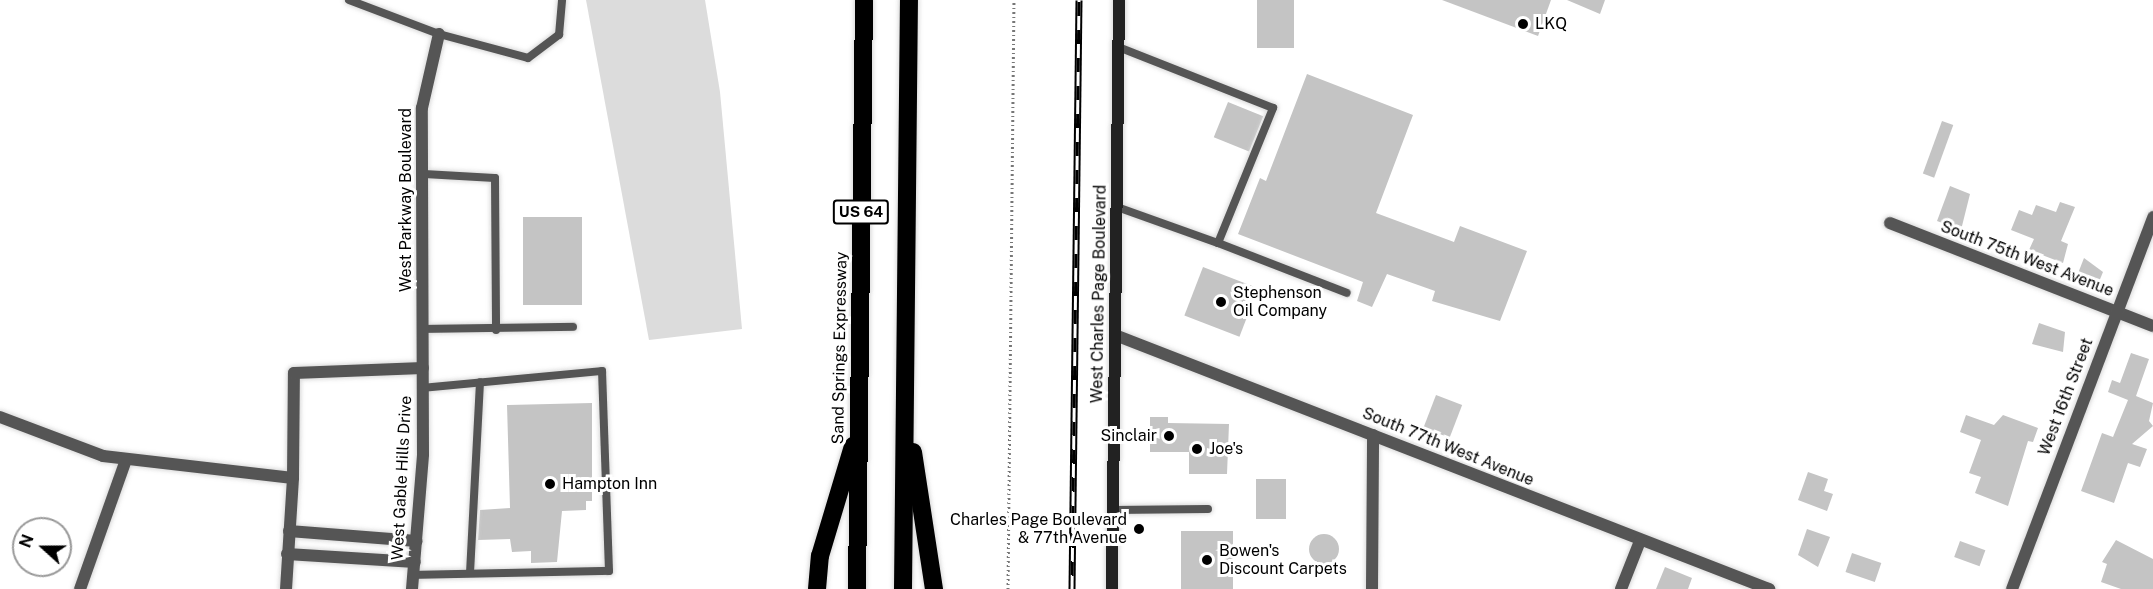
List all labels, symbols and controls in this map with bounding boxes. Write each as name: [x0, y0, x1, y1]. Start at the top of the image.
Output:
place label: LKQ: [1535, 14, 1567, 34]
marker: LKQ: [1516, 17, 1530, 31]
street label: West Parkway Boulevard: [396, 108, 416, 292]
street label: West Charles Page Boulevard: [1087, 184, 1111, 404]
road number: US 64: [832, 200, 890, 224]
street label: South 75th West Avenue: [1938, 217, 2116, 301]
street label: Sand Springs Expressway: [829, 252, 851, 444]
place label: Stephenson Oil Company: [1233, 283, 1327, 321]
marker: Stephenson Oil Company: [1214, 295, 1228, 309]
street label: West 16th Street: [2035, 336, 2097, 458]
street label: West Gable Hills Drive: [388, 395, 416, 561]
street label: South 77th West Avenue: [1359, 404, 1537, 490]
place label: Sinclair: [1100, 426, 1157, 446]
marker: Sinclair: [1162, 429, 1176, 443]
place label: Joe's: [1209, 439, 1243, 459]
marker: Joe's: [1190, 442, 1204, 456]
place label: Hampton Inn: [562, 474, 657, 494]
marker: Hampton Inn: [543, 477, 557, 491]
place label: Charles Page Boulevard & 77th Avenue: [950, 510, 1127, 548]
north arrow: [12, 517, 72, 577]
marker: Charles Page Boulevard & 77th Avenue: [1132, 522, 1146, 536]
text: N: [15, 532, 38, 550]
place label: Bowen's Discount Carpets: [1219, 541, 1347, 579]
marker: Bowen's Discount Carpets: [1200, 553, 1214, 567]

